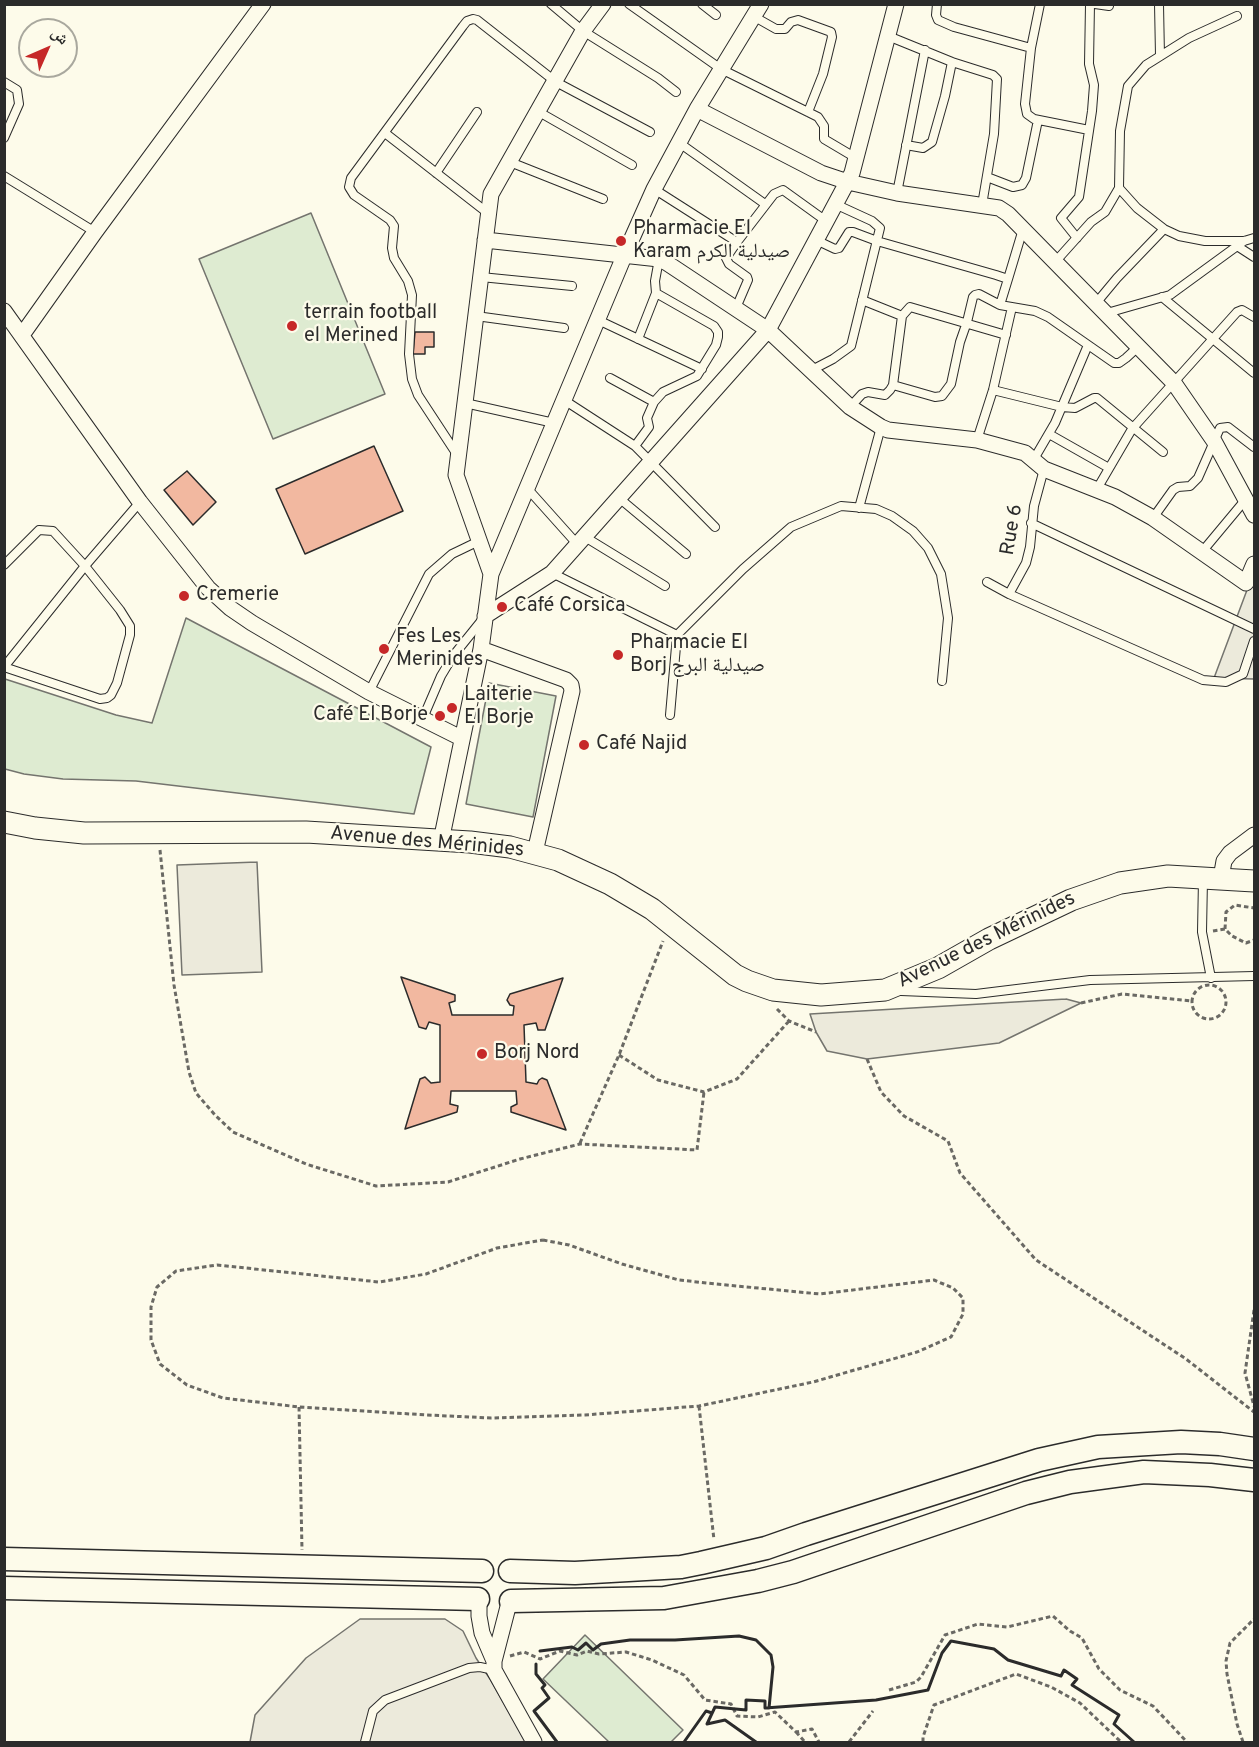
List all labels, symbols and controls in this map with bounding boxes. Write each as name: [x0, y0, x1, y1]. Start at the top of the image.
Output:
north arrow: [18, 18, 78, 78]
text: ش: [46, 24, 72, 50]
place label: Pharmacie El Karam صيدلية الكرم: [633, 218, 790, 265]
marker: Pharmacie El Karam صيدلية الكرم: [614, 234, 628, 248]
place label: terrain football el Merined: [304, 302, 437, 349]
marker: terrain football el Merined: [285, 319, 299, 333]
street label: Rue 6: [997, 503, 1029, 557]
place label: Cremerie: [196, 584, 279, 608]
marker: Cremerie: [177, 589, 191, 603]
place label: Café Corsica: [514, 595, 626, 619]
marker: Café Corsica: [495, 600, 509, 614]
place label: Fes Les Merinides: [396, 626, 483, 673]
place label: Pharmacie El Borj صيدلية البرج: [630, 632, 765, 679]
marker: Fes Les Merinides: [377, 642, 391, 656]
marker: Pharmacie El Borj صيدلية البرج: [611, 648, 625, 662]
place label: Laiterie El Borje: [464, 684, 534, 731]
marker: Laiterie El Borje: [445, 701, 459, 715]
place label: Café El Borje: [313, 704, 428, 728]
marker: Café El Borje: [433, 709, 447, 723]
place label: Café Najid: [596, 733, 687, 757]
marker: Café Najid: [577, 738, 591, 752]
street label: Avenue des Mérinides: [329, 823, 525, 863]
street label: Avenue des Mérinides: [894, 888, 1080, 994]
place label: Borj Nord: [494, 1042, 580, 1066]
marker: Borj Nord: [475, 1047, 489, 1061]

